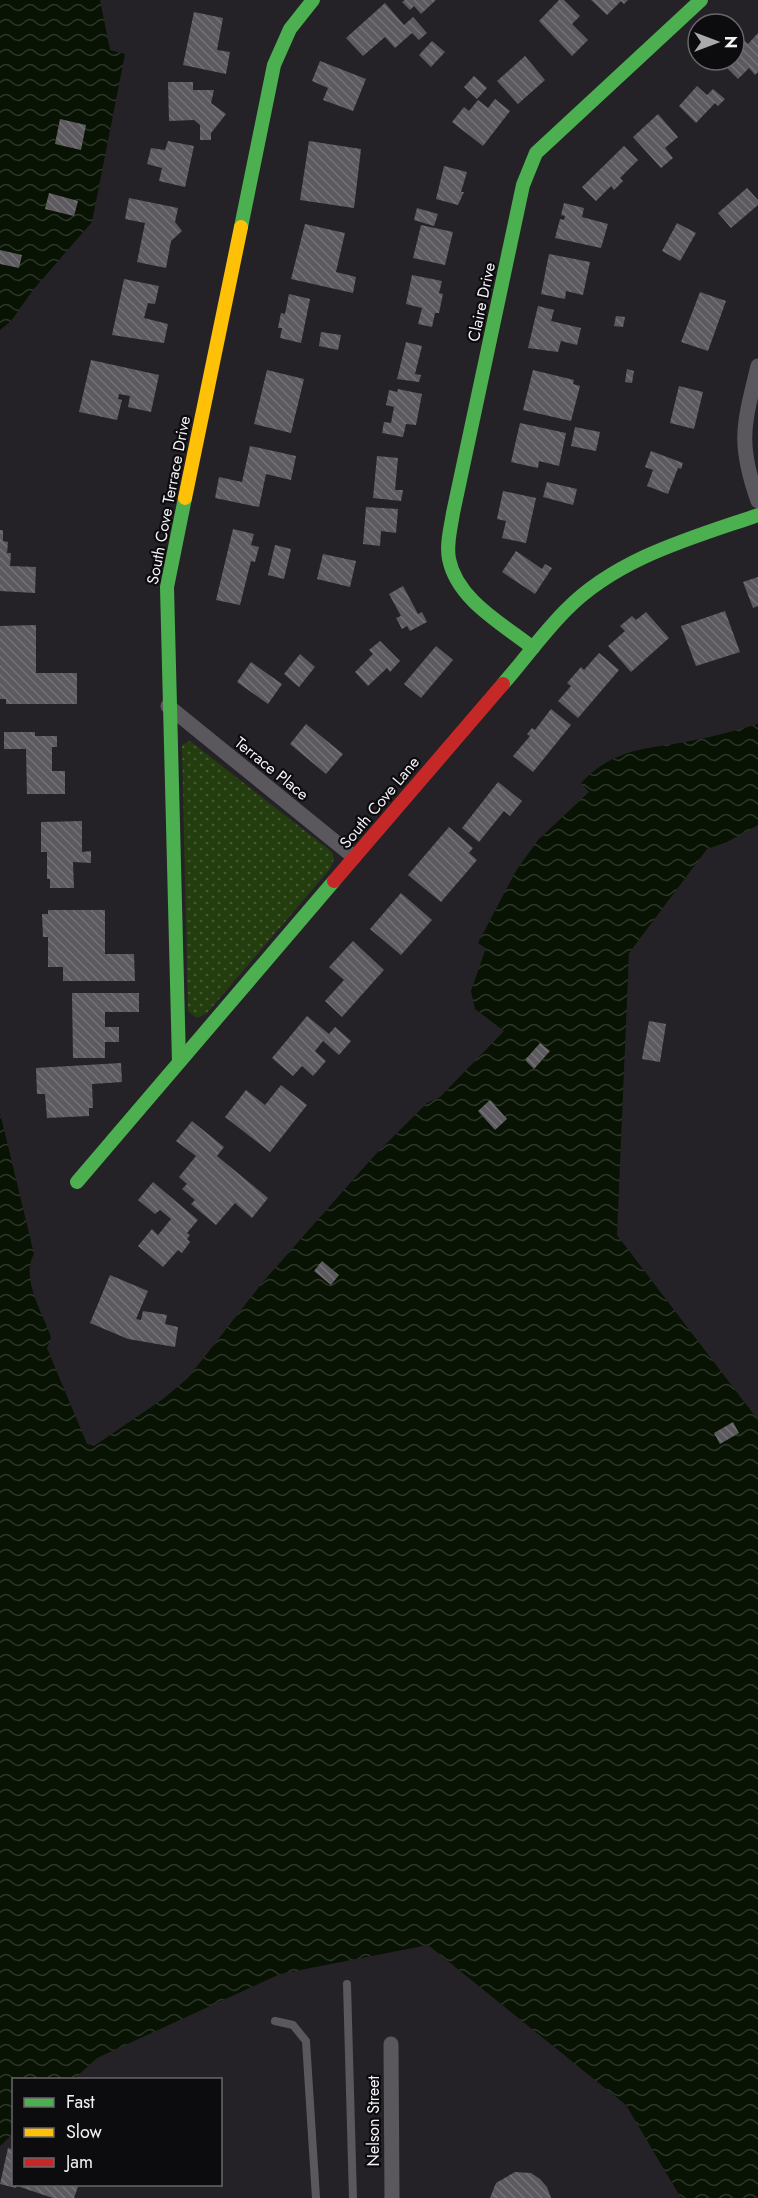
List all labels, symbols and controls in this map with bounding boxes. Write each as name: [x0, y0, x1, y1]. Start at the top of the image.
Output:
north arrow: [686, 12, 746, 72]
text: N: [719, 36, 742, 48]
street label: Claire Drive: [462, 260, 501, 344]
street label: South Cove Terrace Drive: [141, 414, 196, 586]
street label: Terrace Place: [230, 731, 314, 805]
street label: South Cove Lane: [334, 751, 425, 853]
street label: Nelson Street: [362, 2075, 385, 2166]
legend: [12, 2078, 222, 2186]
text: Fast: [66, 2089, 95, 2115]
text: Slow: [66, 2119, 103, 2145]
text: Jam: [64, 2149, 93, 2175]

